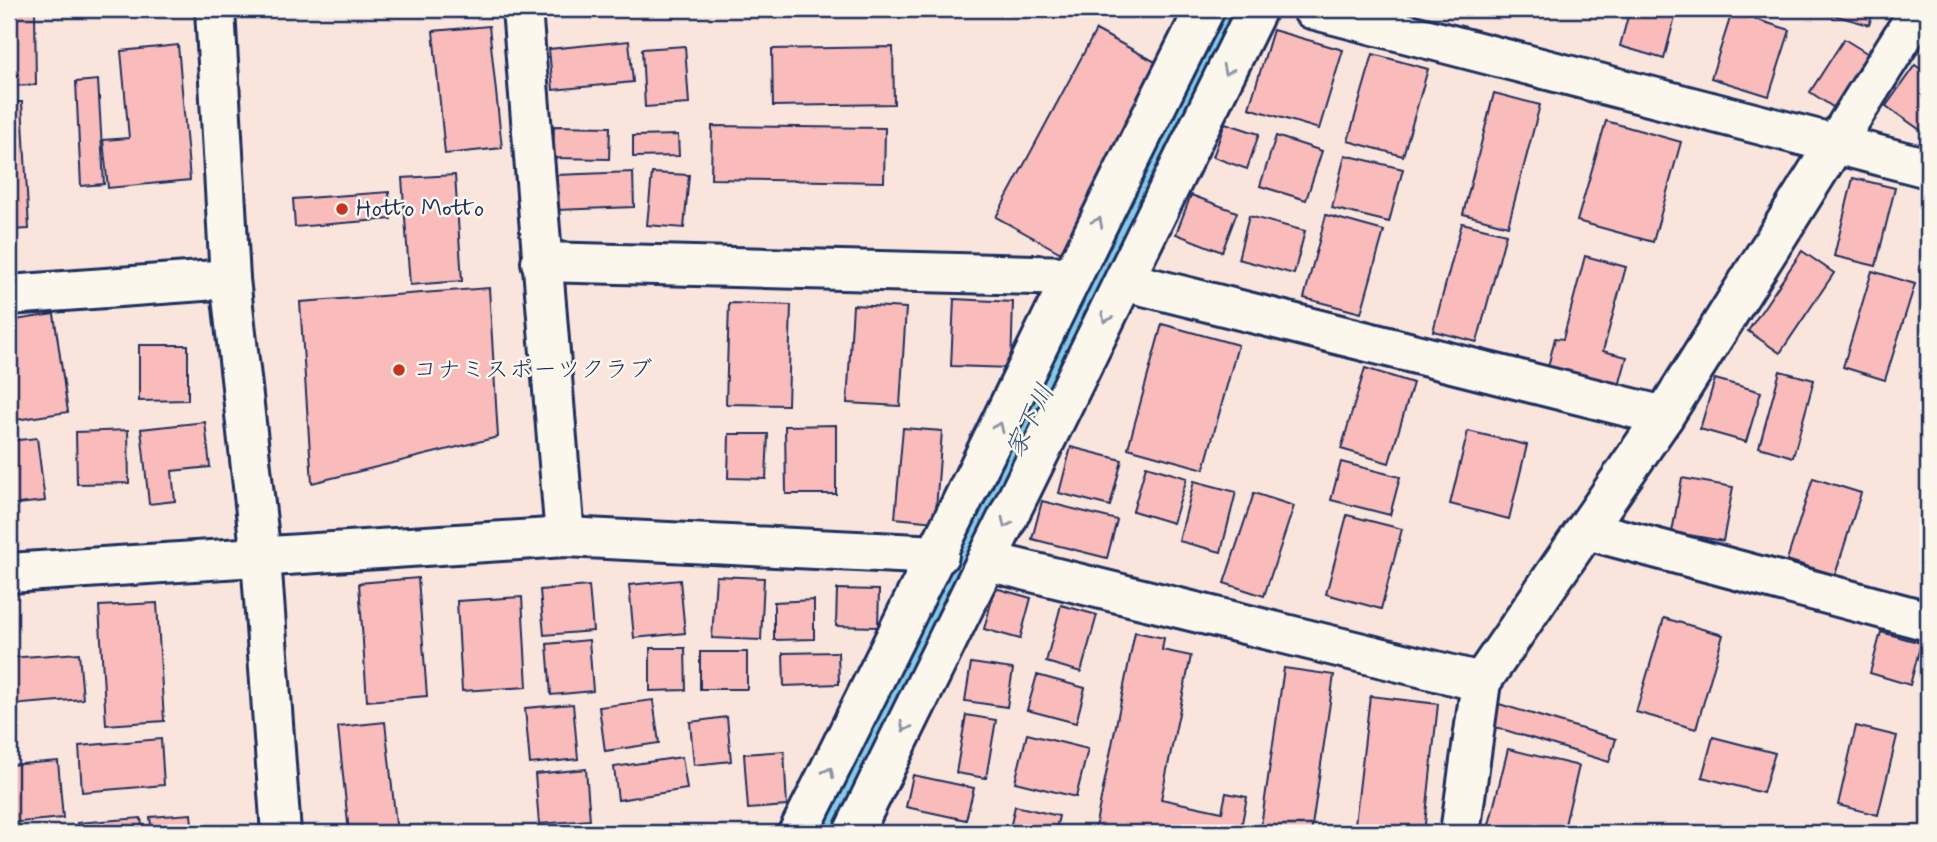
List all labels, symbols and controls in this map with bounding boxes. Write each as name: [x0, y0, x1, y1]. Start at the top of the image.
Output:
one-way arrow: [1221, 63, 1235, 75]
place label: Hotto Motto: [356, 194, 484, 225]
marker: Hotto Motto: [334, 201, 350, 217]
one-way arrow: [1089, 217, 1103, 229]
one-way arrow: [1100, 311, 1114, 323]
place label: コナミスポーツクラブ: [413, 355, 653, 386]
marker: コナミスポーツクラブ: [391, 362, 407, 378]
water label: 家下川: [999, 378, 1063, 464]
one-way arrow: [991, 422, 1005, 434]
one-way arrow: [1000, 516, 1014, 528]
one-way arrow: [900, 720, 914, 732]
one-way arrow: [820, 767, 834, 779]

